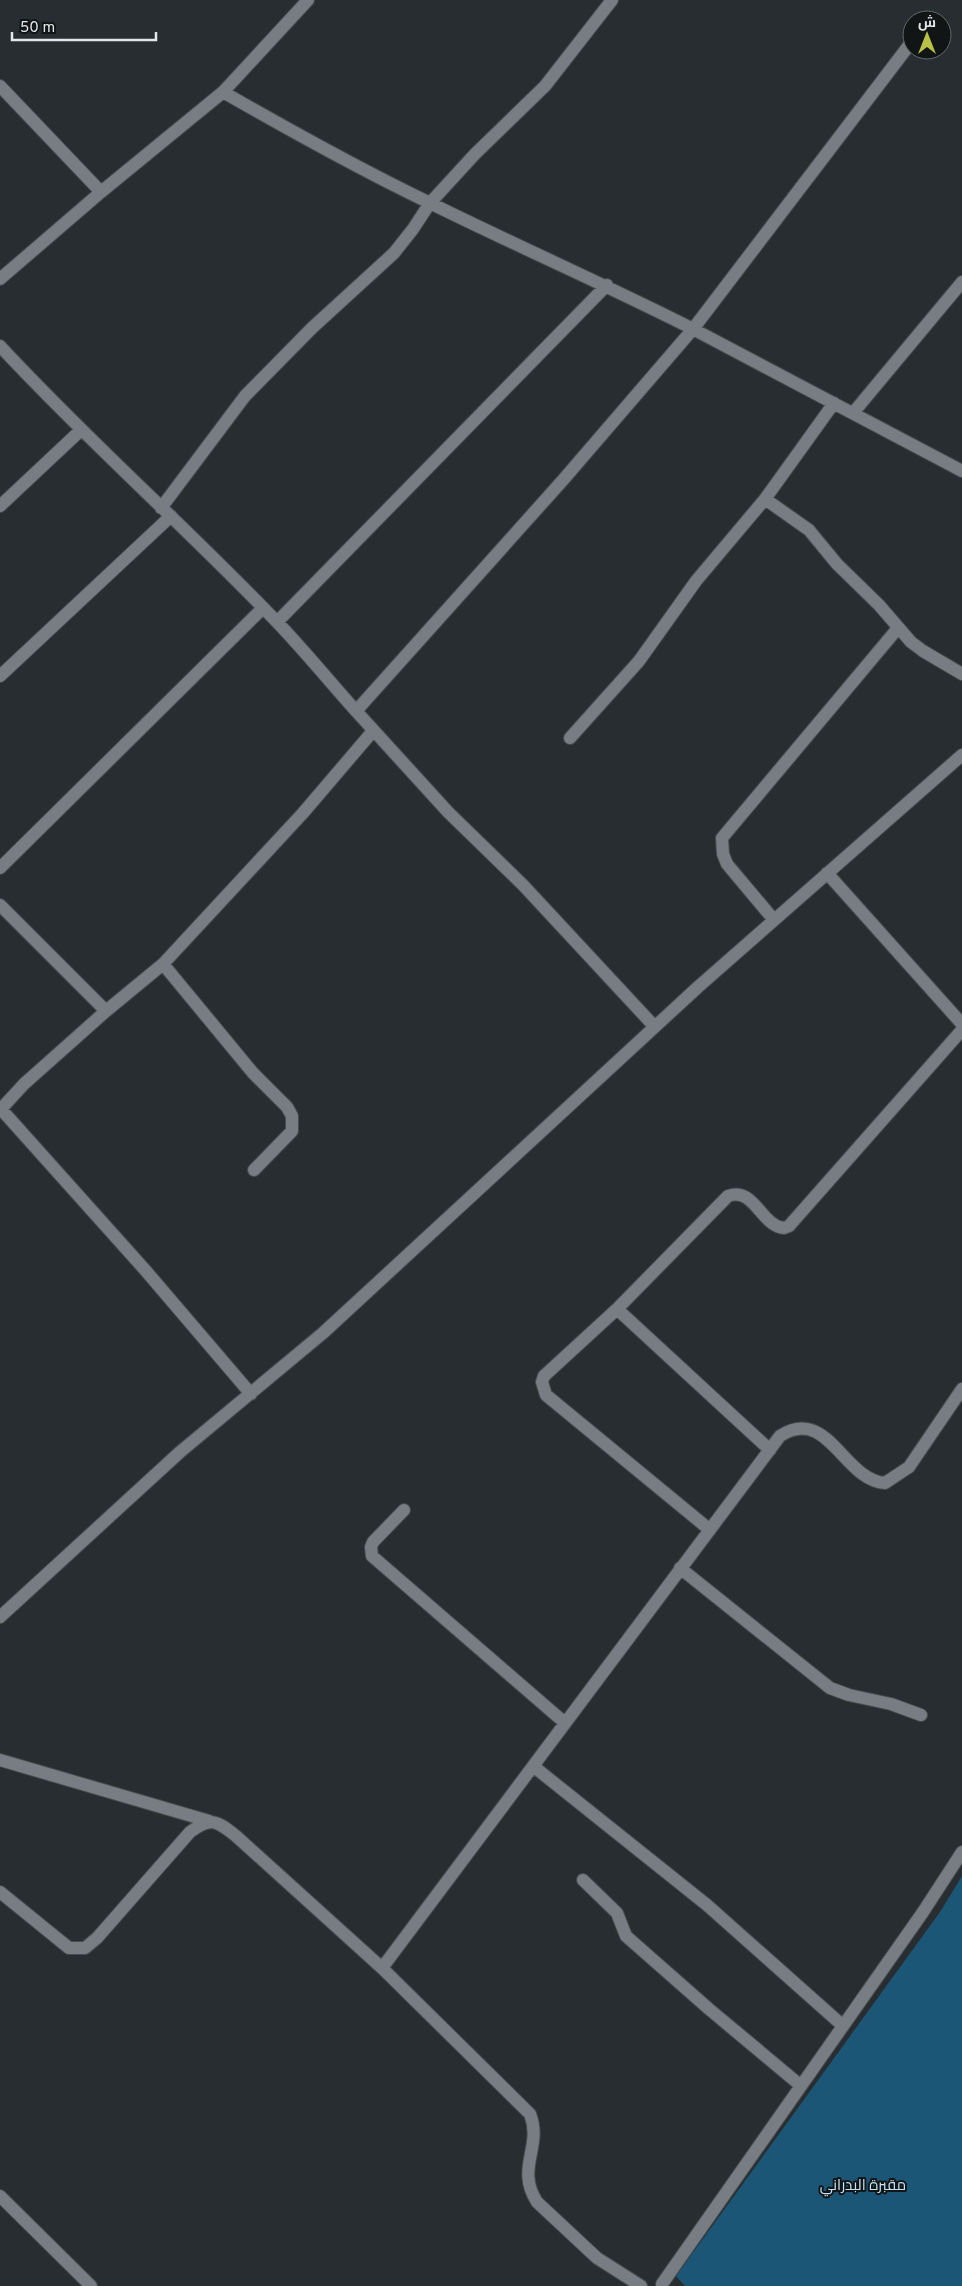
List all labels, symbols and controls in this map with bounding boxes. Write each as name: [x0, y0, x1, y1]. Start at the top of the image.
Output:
scale bar: [12, 10, 156, 42]
north arrow: [902, 10, 952, 60]
text: ش: [918, 14, 936, 32]
text: 50 m: [20, 19, 55, 38]
park label: مقبرة البدراني: [820, 2177, 906, 2197]

